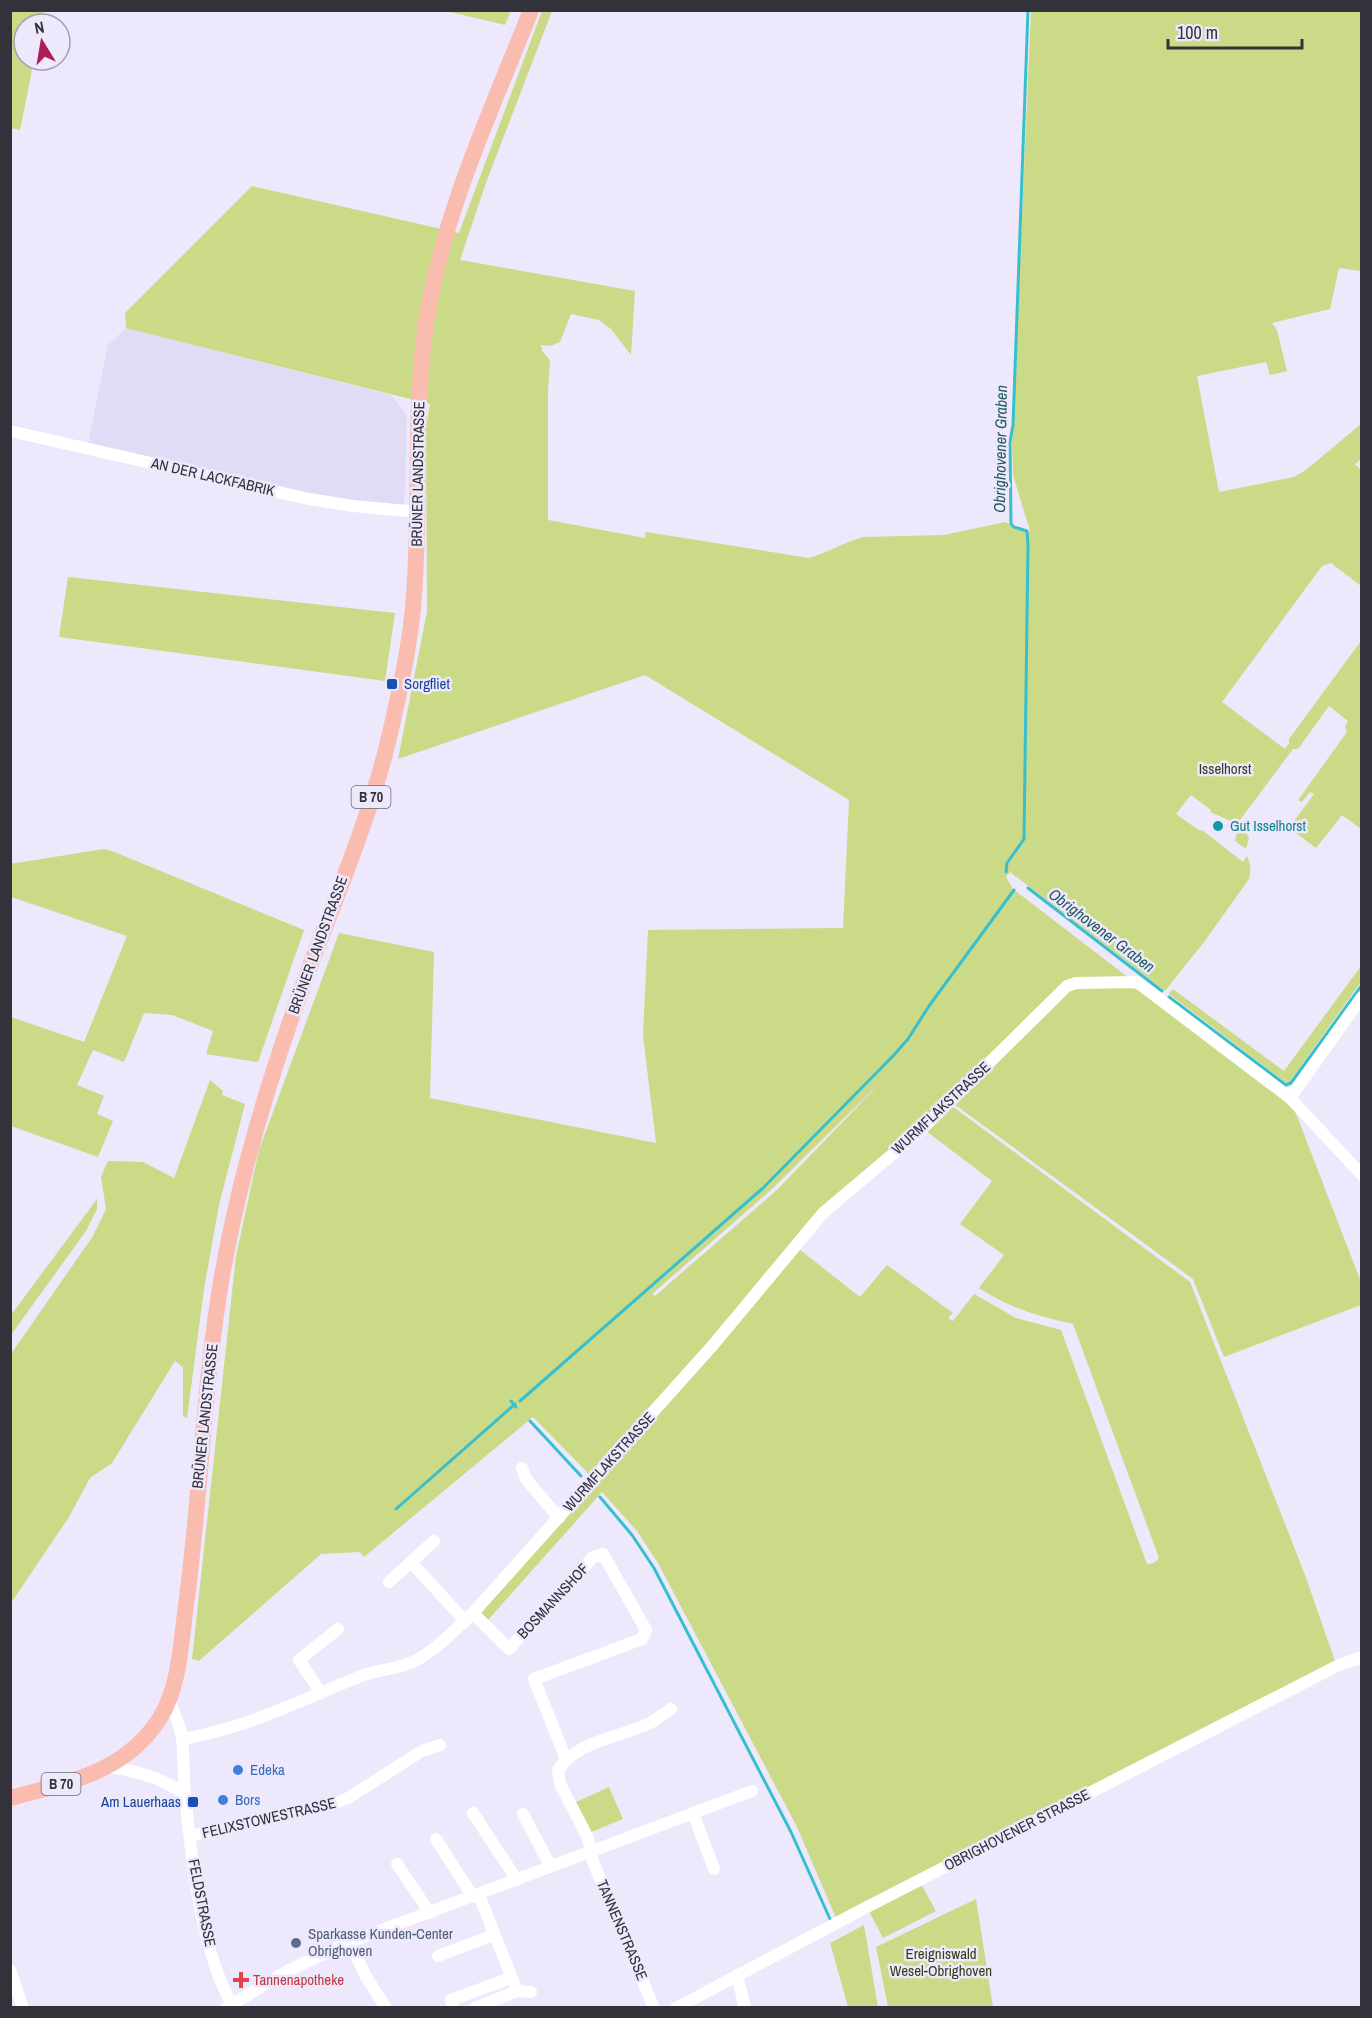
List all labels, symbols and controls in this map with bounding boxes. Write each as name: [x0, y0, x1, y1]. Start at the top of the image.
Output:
north arrow: [12, 12, 72, 72]
scale bar: [1168, 12, 1302, 50]
text: N: [32, 16, 46, 39]
text: 100 m: [1177, 20, 1218, 45]
water label: Obrighovener Graben: [988, 385, 1012, 513]
street label: BRÜNER LANDSTRASSE: [406, 401, 429, 547]
street label: AN DER LACKFABRIK: [148, 452, 278, 501]
place label: Sorgfliet: [404, 673, 450, 694]
marker: Sorgfliet: [385, 677, 399, 691]
park label: Isselhorst: [1199, 758, 1252, 779]
road number: B 70: [352, 786, 391, 808]
place label: Gut Isselhorst: [1230, 815, 1306, 836]
marker: Gut Isselhorst: [1211, 819, 1225, 833]
street label: BRÜNER LANDSTRASSE: [283, 873, 352, 1017]
water label: Obrighovener Graben: [1044, 883, 1160, 977]
street label: WURMFLAKSTRASSE: [887, 1056, 995, 1159]
street label: BRÜNER LANDSTRASSE: [186, 1342, 223, 1489]
street label: WURMFLAKSTRASSE: [558, 1407, 659, 1516]
street label: BOSMANNSHOF: [512, 1558, 593, 1643]
place label: Edeka: [250, 1759, 285, 1780]
marker: Edeka: [231, 1763, 245, 1777]
road number: B 70: [42, 1773, 80, 1795]
street label: OBRIGHOVENER STRASSE: [940, 1784, 1093, 1876]
place label: Bors: [235, 1789, 260, 1810]
place label: Am Lauerhaas: [100, 1791, 181, 1812]
street label: FELIXSTOWESTRASSE: [200, 1792, 338, 1843]
marker: Bors: [216, 1793, 230, 1807]
marker: Am Lauerhaas: [186, 1795, 200, 1809]
street label: FELDSTRASSE: [184, 1857, 221, 1949]
street label: TANNENSTRASSE: [592, 1876, 653, 1983]
place label: Sparkasse Kunden-Center Obrighoven: [308, 1923, 453, 1961]
marker: Sparkasse Kunden-Center Obrighoven: [289, 1936, 303, 1950]
park label: Ereigniswald Wesel-Obrighoven: [890, 1943, 992, 1981]
place label: Tannenapotheke: [253, 1969, 344, 1990]
marker: Tannenapotheke: [234, 1973, 248, 1987]

